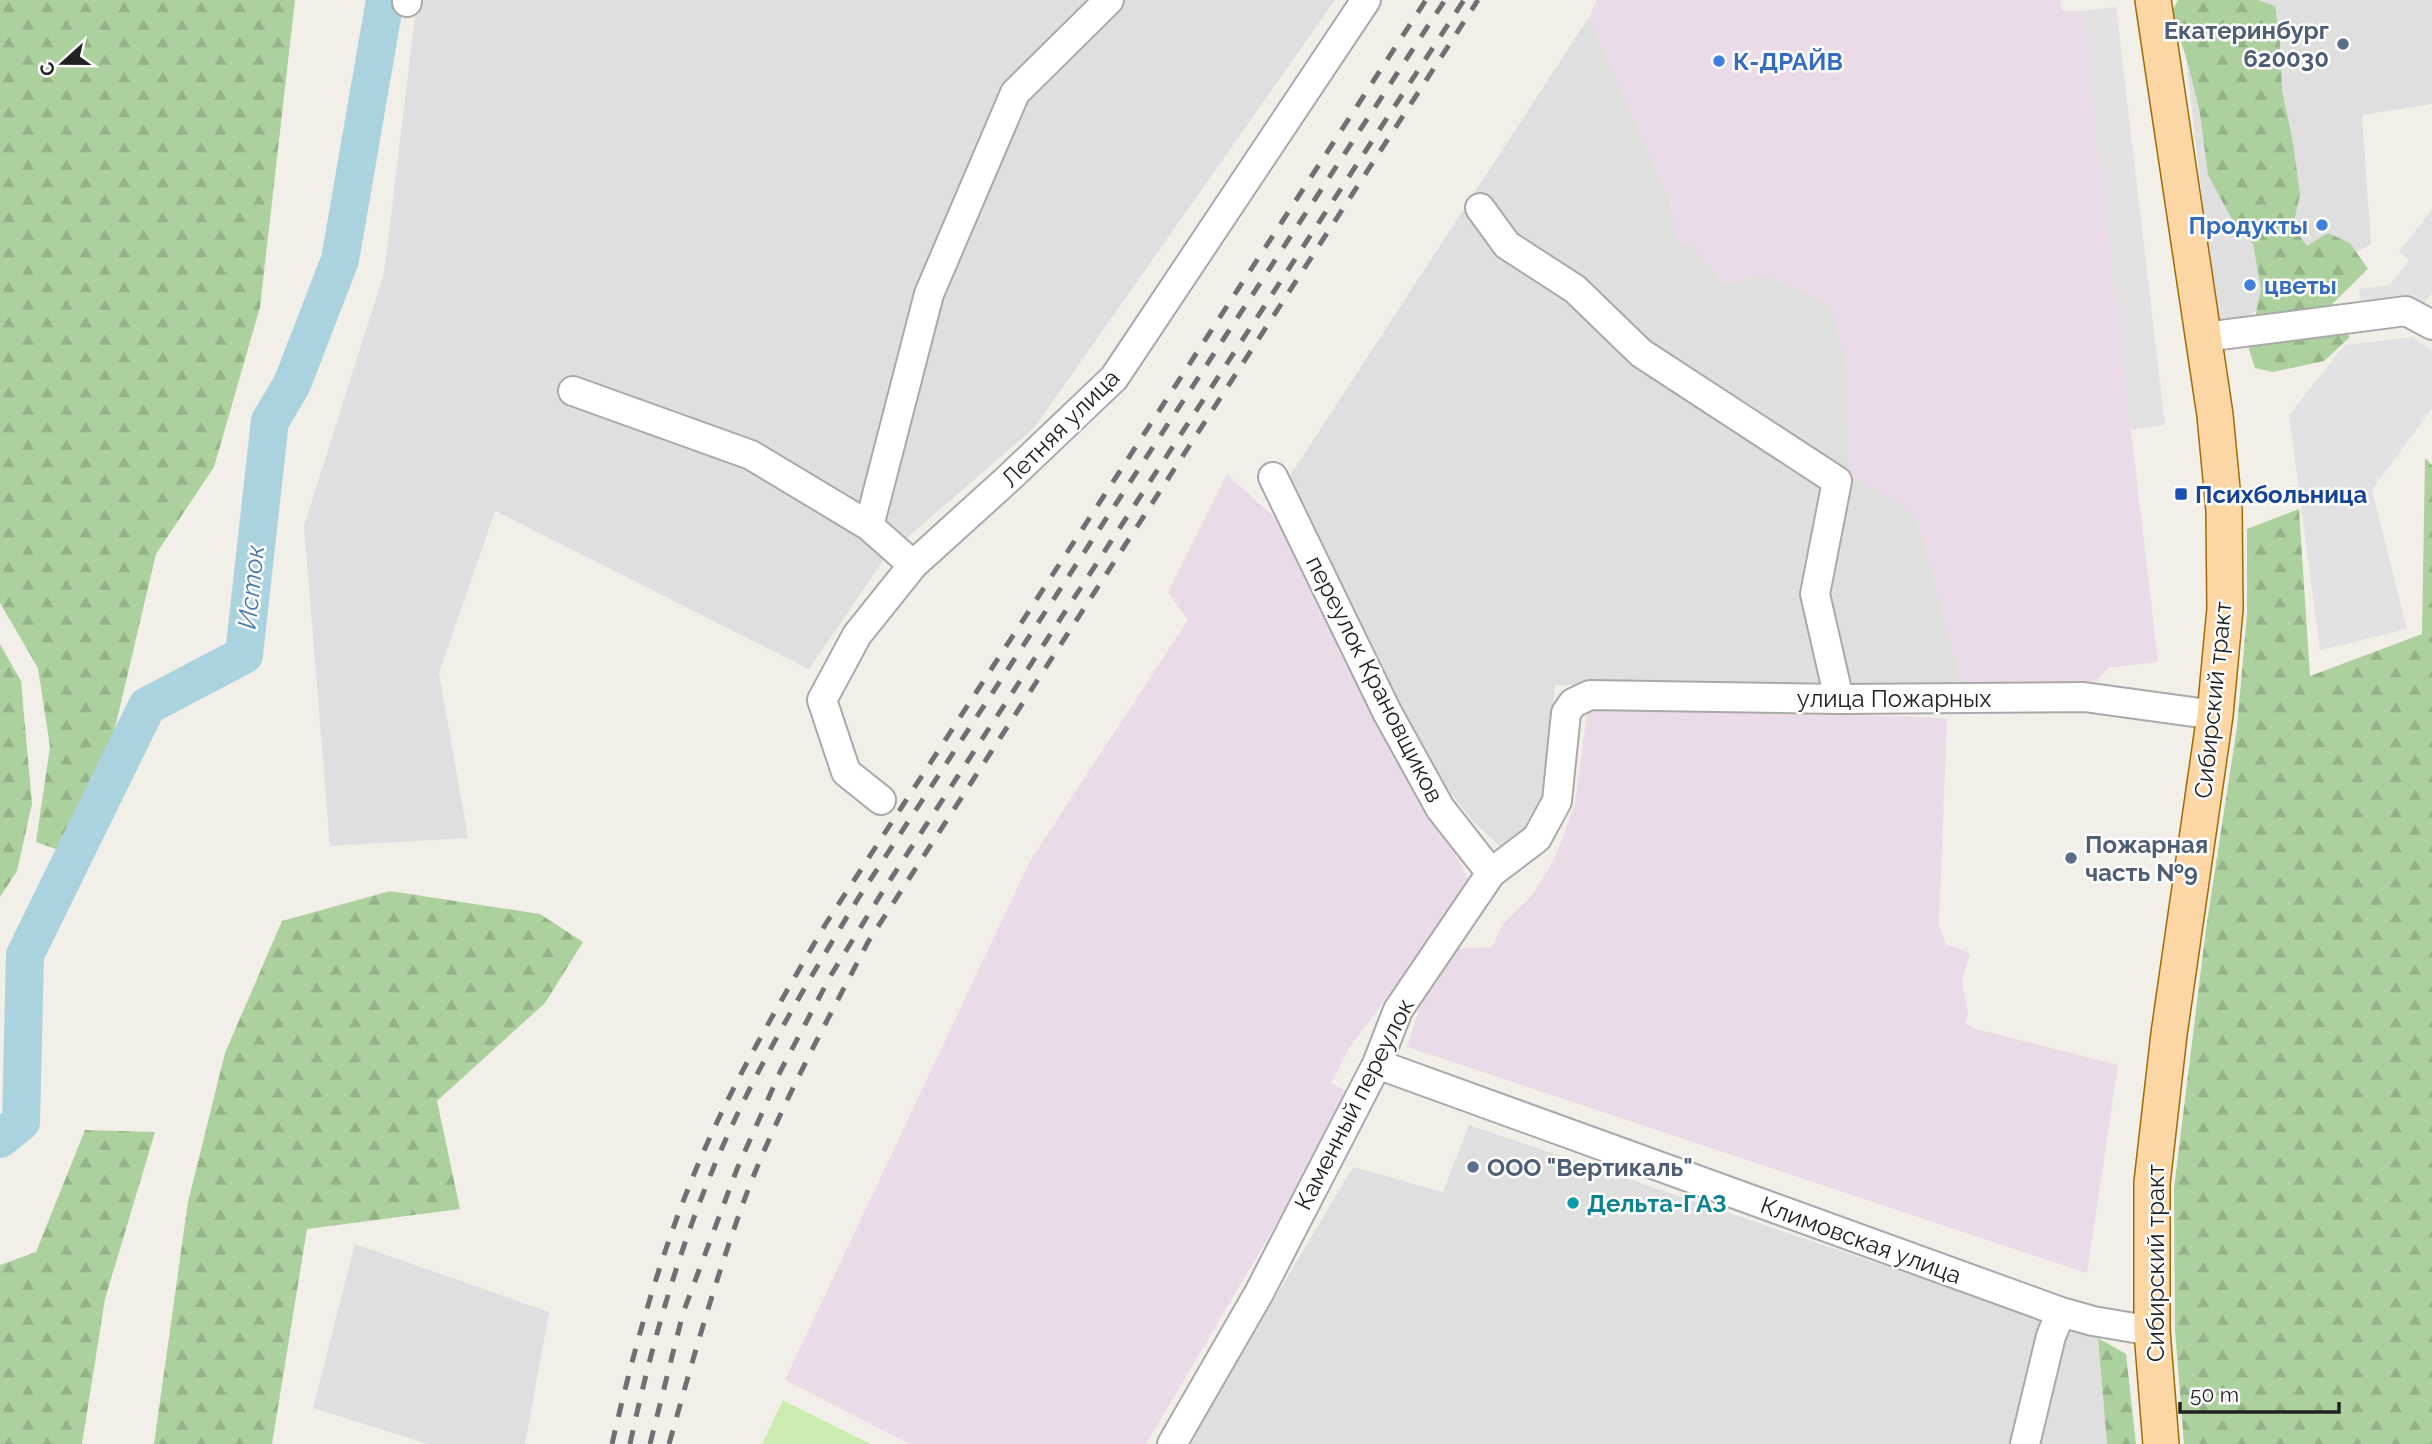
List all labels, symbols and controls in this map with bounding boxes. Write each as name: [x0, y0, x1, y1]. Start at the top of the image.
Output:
place label: Екатеринбург 620030: [2164, 16, 2329, 73]
north arrow: [28, 28, 98, 98]
marker: Екатеринбург 620030: [2335, 36, 2351, 52]
place label: К-ДРАЙВ: [1733, 47, 1843, 76]
marker: К-ДРАЙВ: [1711, 53, 1727, 69]
text: С: [35, 59, 60, 79]
place label: Продукты: [2189, 211, 2308, 240]
marker: Продукты: [2314, 217, 2330, 233]
place label: цветы: [2264, 271, 2337, 300]
marker: цветы: [2242, 277, 2258, 293]
street label: Летняя улица: [995, 363, 1125, 493]
place label: Психбольница: [2195, 480, 2368, 509]
marker: Психбольница: [2173, 486, 2189, 502]
water label: Исток: [232, 544, 270, 630]
street label: переулок Крановщиков: [1300, 551, 1450, 807]
street label: Сибирский тракт: [2188, 600, 2238, 800]
street label: улица Пожарных: [1797, 684, 1991, 713]
place label: Пожарная часть №9: [2085, 830, 2208, 887]
marker: Пожарная часть №9: [2063, 850, 2079, 866]
street label: Каменный переулок: [1288, 993, 1420, 1215]
place label: ООО "Вертикаль": [1487, 1153, 1693, 1182]
marker: ООО "Вертикаль": [1465, 1159, 1481, 1175]
street label: Сибирский тракт: [2141, 1163, 2170, 1362]
place label: Дельта-ГАЗ: [1587, 1189, 1727, 1218]
street label: Климовская улица: [1757, 1190, 1965, 1290]
marker: Дельта-ГАЗ: [1565, 1195, 1581, 1211]
scale bar: [2180, 1370, 2339, 1414]
text: 50 m: [2190, 1382, 2239, 1407]

